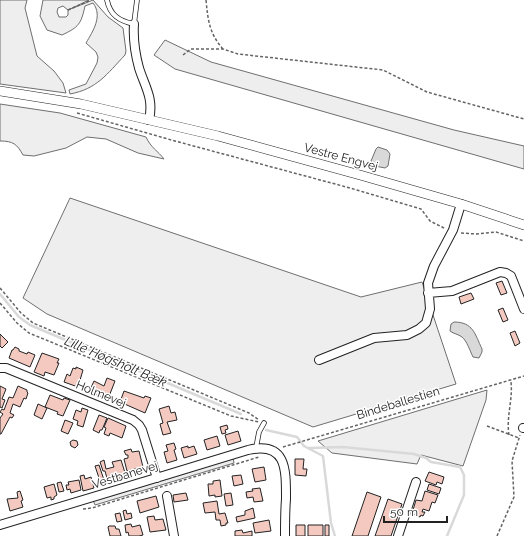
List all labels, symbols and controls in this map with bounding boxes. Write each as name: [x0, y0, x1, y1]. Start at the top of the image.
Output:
street label: Vestre Engvej: [303, 140, 379, 174]
water label: Lille Høgsholt Bæk: [62, 333, 169, 390]
street label: Holmevej: [74, 378, 128, 410]
street label: Bindeballestien: [355, 384, 441, 422]
street label: Vestbanevej: [90, 458, 160, 492]
scale bar: [384, 498, 447, 524]
text: 50 m: [390, 505, 418, 519]

